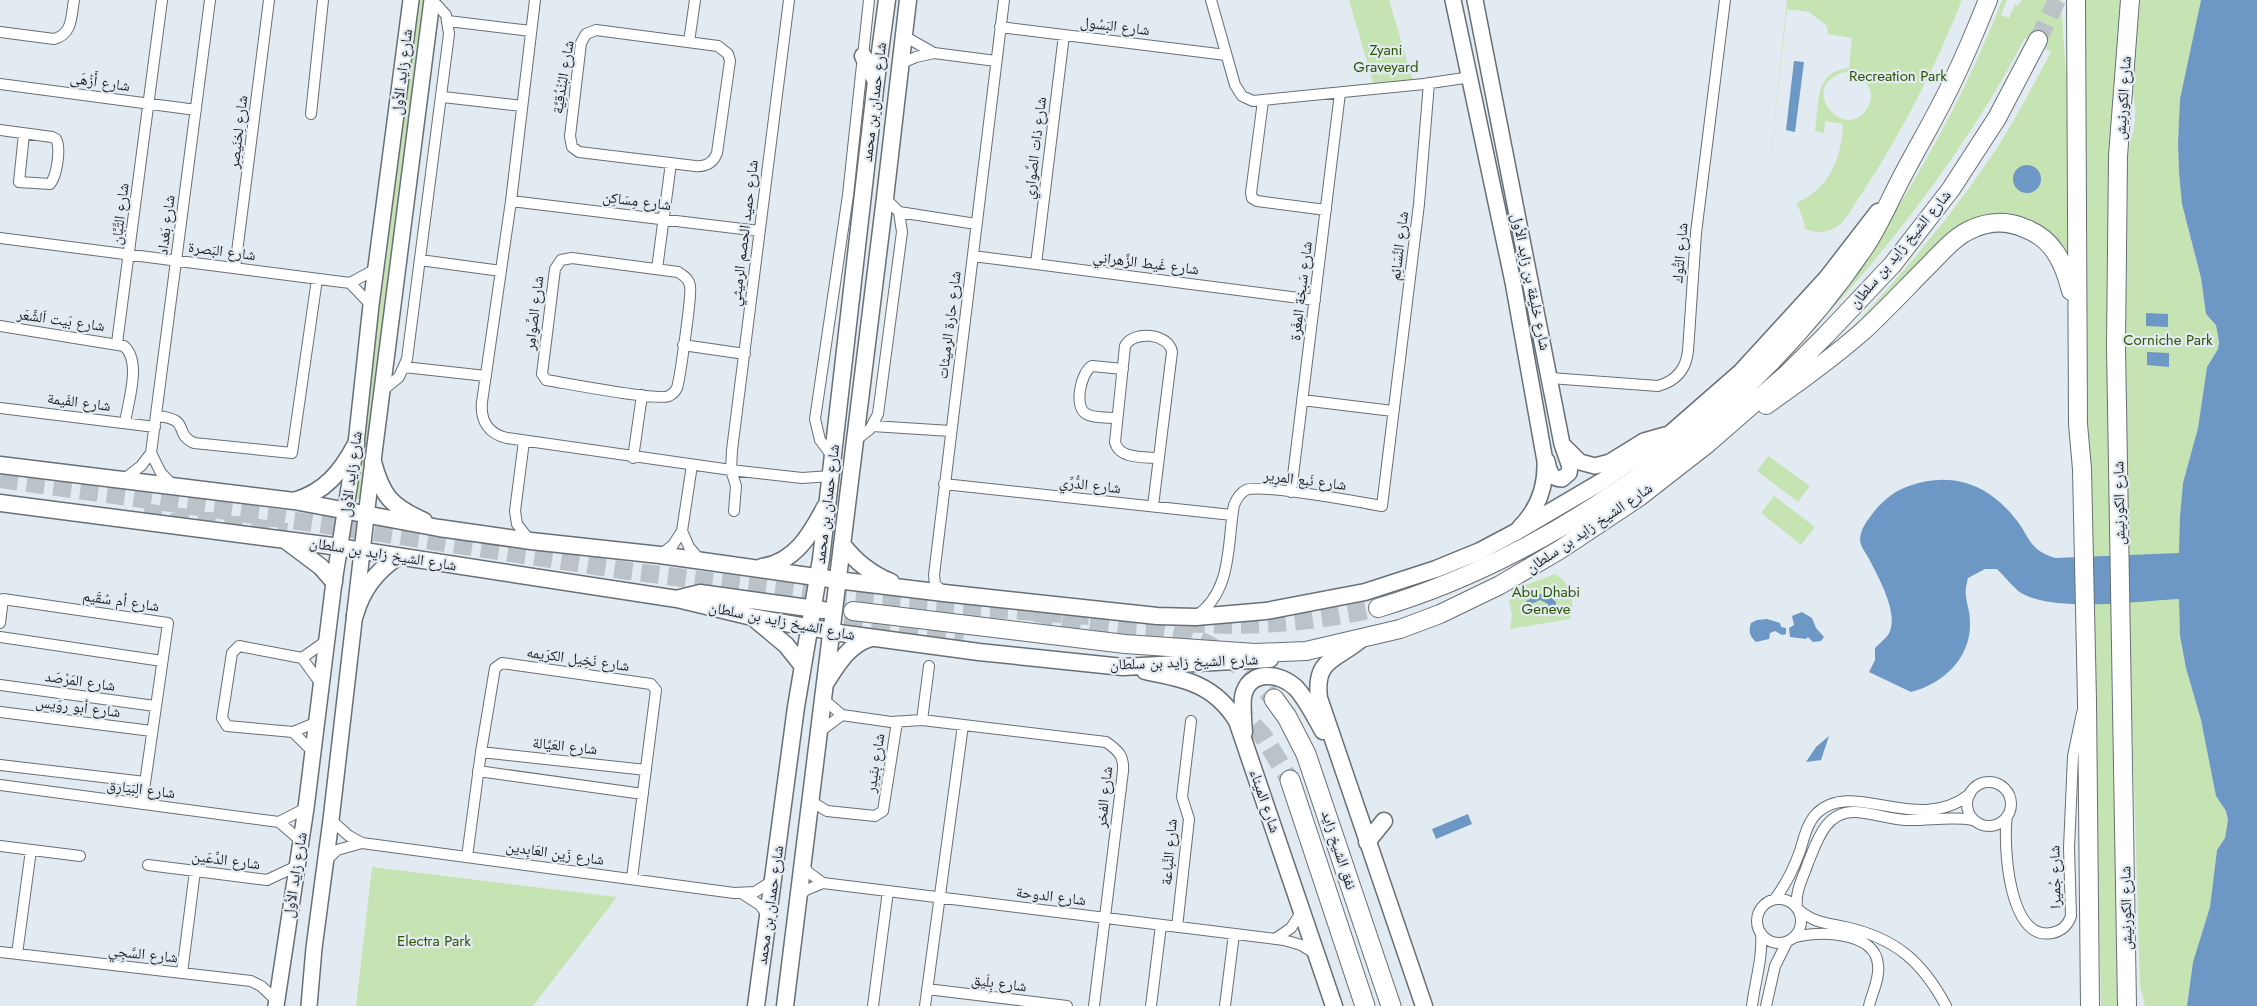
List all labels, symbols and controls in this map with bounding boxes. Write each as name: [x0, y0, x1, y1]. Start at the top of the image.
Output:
street label: شارع البَسُول: [1079, 11, 1151, 41]
street label: شارع زايد الأول: [386, 28, 418, 116]
street label: شارع البُنْدُقِيَّة: [546, 39, 580, 115]
park label: Zyani Graveyard: [1353, 39, 1419, 78]
street label: شارع حمدان بن محمد: [856, 41, 892, 163]
street label: شارع الكورنيش: [2109, 55, 2137, 141]
park label: Recreation Park: [1849, 65, 1947, 87]
street label: شارع أَزْهَى: [69, 66, 132, 97]
street label: شارع لِخنَيصِر: [222, 94, 253, 171]
street label: شارع ذات الصَّواري: [1018, 95, 1053, 201]
street label: شارع حميد الحصم الرميثي: [724, 158, 765, 308]
street label: شارع التَّبَّان: [105, 182, 135, 246]
street label: شارع الشيخ زايد بن سلطان: [1844, 185, 1956, 313]
street label: شارع مِسَاكِن: [602, 186, 673, 216]
street label: شارع بَغداد: [151, 194, 181, 256]
street label: شارع النَّسَائِم: [1384, 210, 1414, 282]
street label: شارع خليفة بن زايد الأول: [1506, 211, 1556, 353]
street label: شارع التُّوك: [1666, 222, 1694, 284]
street label: شارع البَصرة: [187, 236, 257, 266]
street label: شارع سَبخة المِغَرة: [1284, 240, 1318, 342]
street label: شارع غَيط الزَّهرانِي: [1092, 246, 1200, 281]
street label: شارع حارة الرميثات: [931, 270, 967, 380]
street label: شارع الصَّوامِر: [518, 274, 549, 353]
street label: شارع بَيت اَلشَّعَر: [15, 303, 106, 337]
park label: Corniche Park: [2123, 329, 2213, 351]
street label: شارع الفَيمة: [46, 387, 112, 417]
street label: شارع زايد الأول: [334, 430, 368, 518]
street label: شارع حمدان بن محمد: [809, 443, 845, 565]
street label: شارع الكورنيش: [2107, 461, 2131, 545]
street label: شارع نَبع المرِير: [1261, 464, 1348, 496]
street label: شارع الدُّرِّي: [1058, 471, 1122, 500]
street label: شارع الشيخ زايد بن سلطان: [1521, 477, 1657, 579]
street label: شارع الشيخ زايد بن سلطان: [308, 532, 458, 577]
park label: Abu Dhabi Geneve: [1512, 581, 1580, 620]
street label: شارع أم سُقَيم: [81, 585, 161, 617]
street label: شارع الشيخ زايد بن سلطان: [707, 596, 857, 646]
street label: شارع نَخِيل الكرَيمه: [525, 641, 631, 677]
street label: شارع الشيخ زايد بن سلطان: [1109, 648, 1259, 676]
street label: شارع المَرْصَد: [43, 665, 117, 697]
street label: شارع أبو روَيس: [34, 691, 122, 723]
street label: شارع العَيَّالة: [531, 732, 599, 760]
street label: شارع بِنَيدِر: [859, 732, 891, 795]
street label: شارع الفخر: [1090, 765, 1118, 830]
street label: شارع الميناء: [1244, 766, 1286, 836]
street label: شارع البَيارِق: [105, 774, 177, 804]
street label: نفق الشيخ زايد: [1316, 807, 1362, 893]
street label: شارع النَّباعة: [1155, 818, 1183, 886]
street label: شارع زايد الأول: [277, 830, 313, 919]
street label: شارع زَين العَابِدين: [504, 835, 606, 871]
street label: شارع حمدان بن محمد: [751, 844, 789, 966]
street label: شارع الدِّعَين: [191, 845, 262, 875]
street label: شارع جُميرا: [2043, 845, 2067, 909]
street label: شارع الكورنيش: [2114, 866, 2138, 950]
street label: شارع الدوحة: [1015, 881, 1087, 911]
park label: Electra Park: [397, 930, 471, 952]
street label: شارع السَّجِي: [107, 939, 179, 969]
street label: شارع بِلَيق: [970, 969, 1028, 997]

